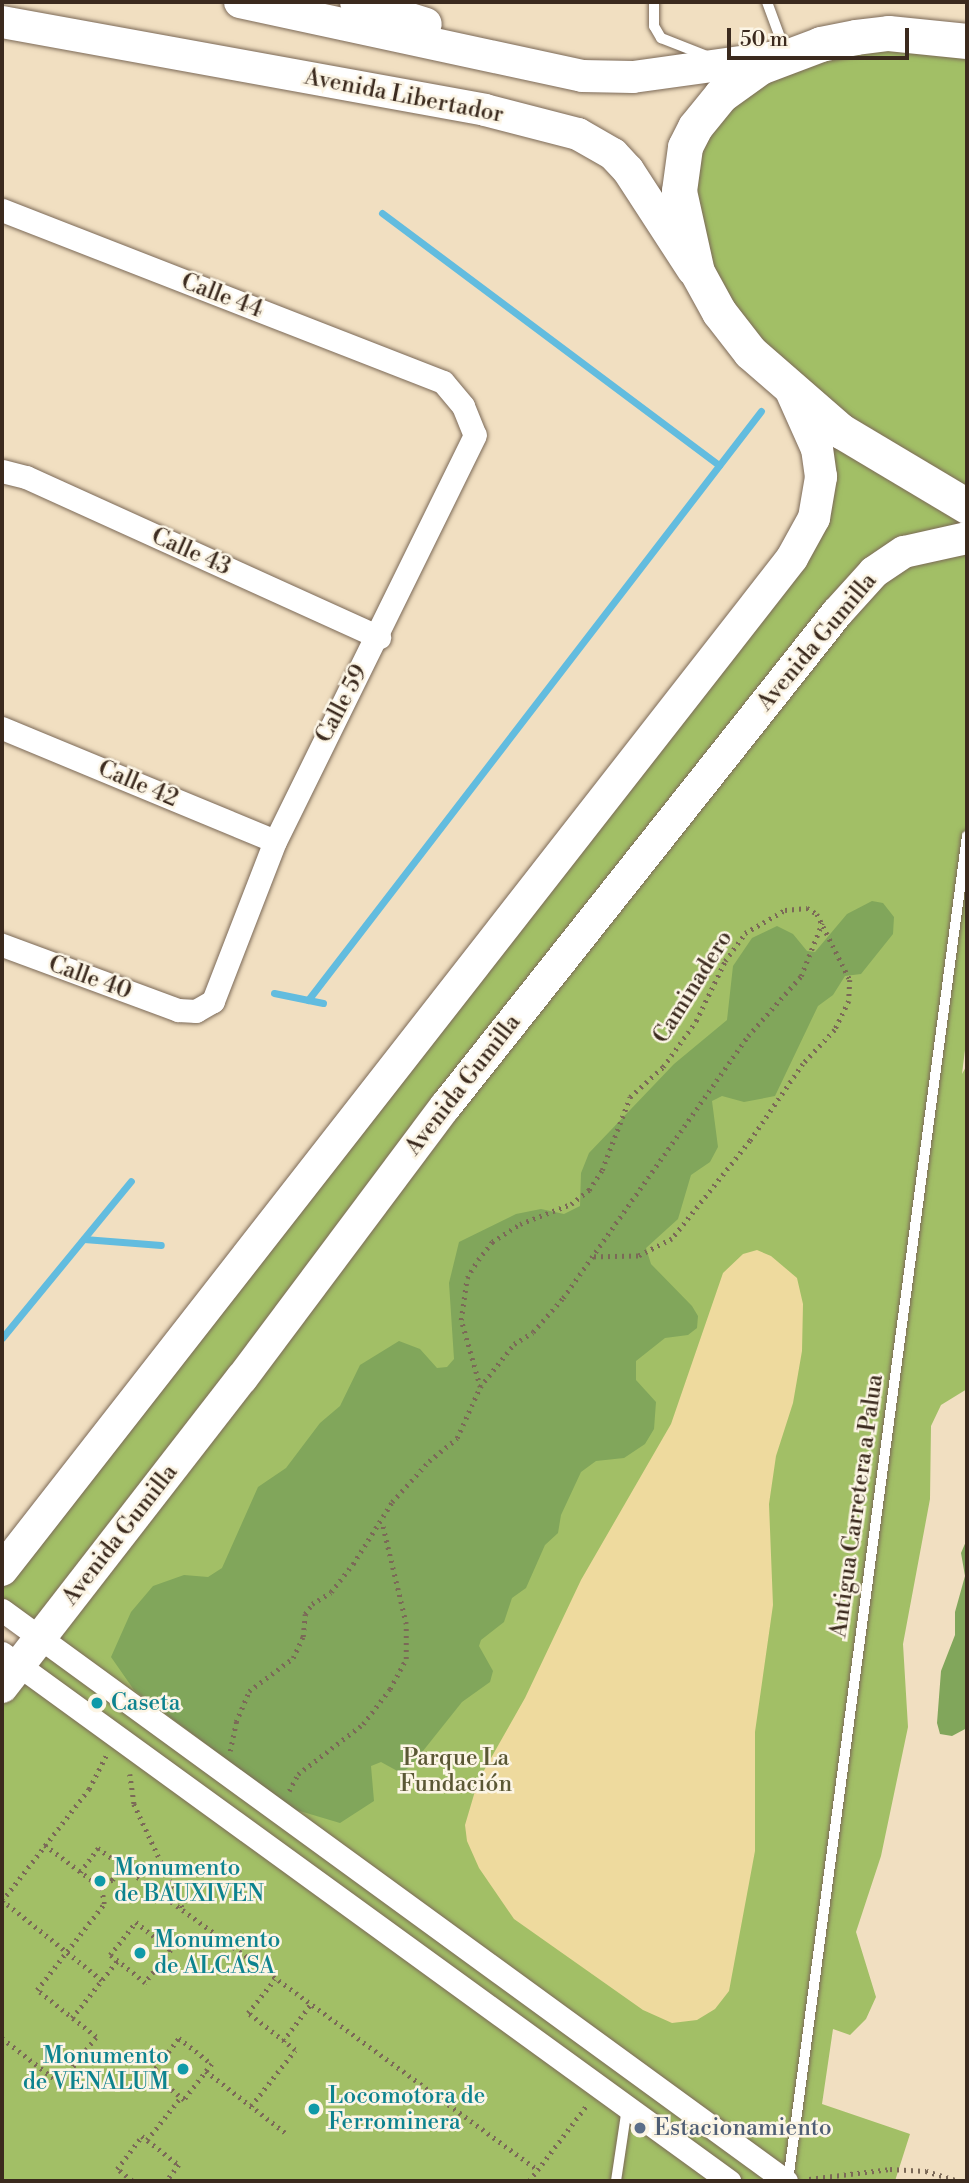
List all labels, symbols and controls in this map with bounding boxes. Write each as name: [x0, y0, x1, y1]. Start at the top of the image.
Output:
scale bar: [731, 14, 913, 58]
text: 50 m: [740, 27, 788, 53]
street label: Avenida Libertador: [302, 63, 506, 129]
street label: Calle 44: [177, 268, 267, 324]
street label: Calle 43: [147, 522, 235, 582]
street label: Avenida Gumilla: [751, 568, 883, 716]
street label: Calle 59: [310, 660, 374, 748]
street label: Calle 42: [94, 755, 182, 813]
street label: Caminadero: [647, 926, 739, 1048]
street label: Calle 40: [45, 950, 135, 1006]
street label: Avenida Gumilla: [399, 1009, 527, 1161]
street label: Antigua Carretera a Palua: [825, 1373, 889, 1639]
street label: Avenida Gumilla: [56, 1459, 184, 1611]
place label: Caseta: [111, 1689, 180, 1717]
marker: Caseta: [89, 1695, 105, 1711]
park label: Parque La Fundación: [400, 1744, 512, 1798]
place label: Monumento de BAUXIVEN: [114, 1854, 264, 1908]
marker: Monumento de BAUXIVEN: [92, 1873, 108, 1889]
place label: Monumento de ALCASA: [154, 1926, 280, 1980]
marker: Monumento de ALCASA: [132, 1945, 148, 1961]
place label: Monumento de VENALUM: [23, 2042, 169, 2096]
marker: Monumento de VENALUM: [175, 2061, 191, 2077]
place label: Locomotora de Ferrominera: [328, 2082, 485, 2136]
marker: Locomotora de Ferrominera: [306, 2101, 322, 2117]
place label: Estacionamiento: [654, 2114, 832, 2142]
marker: Estacionamiento: [632, 2120, 648, 2136]

